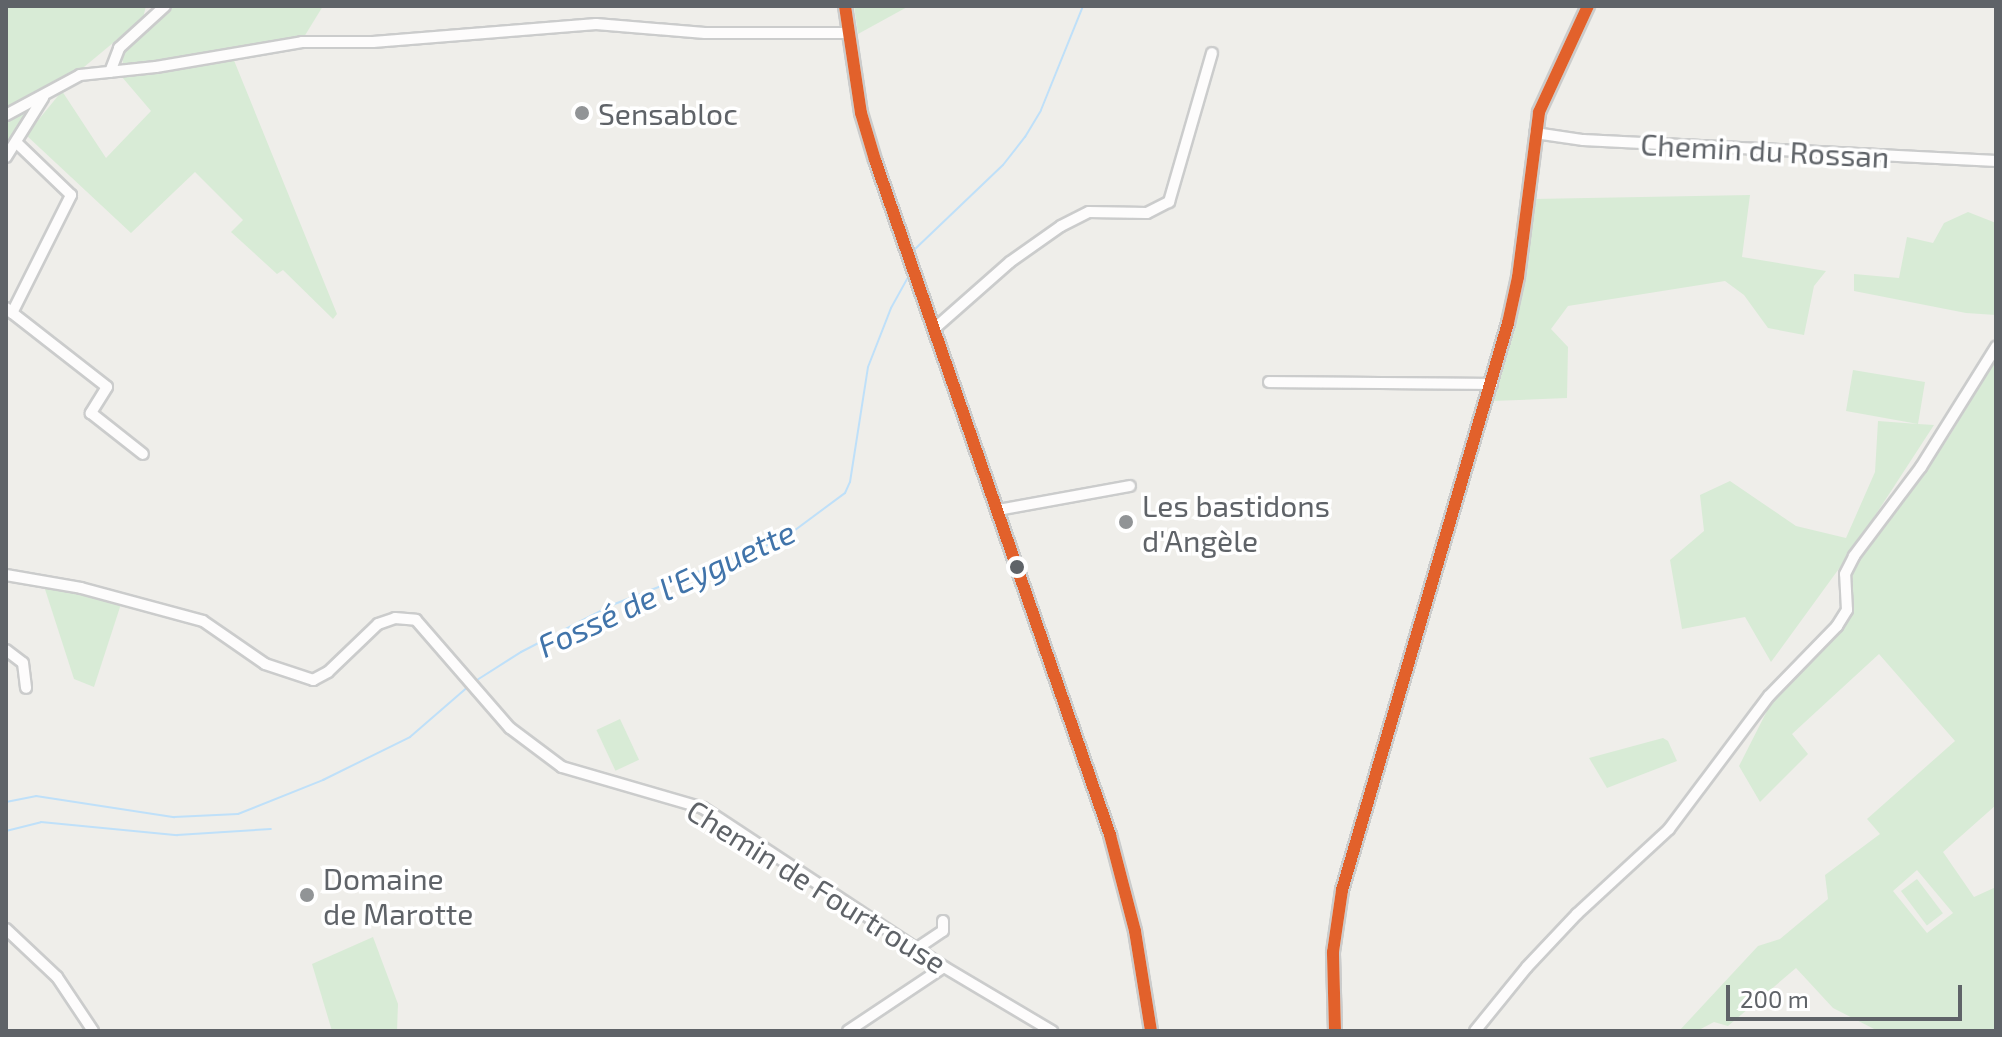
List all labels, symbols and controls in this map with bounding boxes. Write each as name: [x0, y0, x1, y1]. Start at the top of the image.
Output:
place label: Sensabloc: [598, 95, 738, 131]
marker: Sensabloc: [573, 104, 591, 122]
street label: Chemin du Rossan: [1640, 126, 1890, 174]
place label: Les bastidons d'Angèle: [1142, 487, 1330, 558]
water label: Fossé de l'Eyguette: [531, 512, 801, 664]
marker: Les bastidons d'Angèle: [1117, 513, 1135, 531]
unlabelled marker: [1009, 559, 1025, 575]
street label: Chemin de Fourtrouse: [681, 792, 953, 980]
place label: Domaine de Marotte: [323, 860, 473, 930]
marker: Domaine de Marotte: [298, 886, 316, 904]
scale bar: [1730, 969, 1966, 1019]
text: 200 m: [1740, 984, 1809, 1013]

